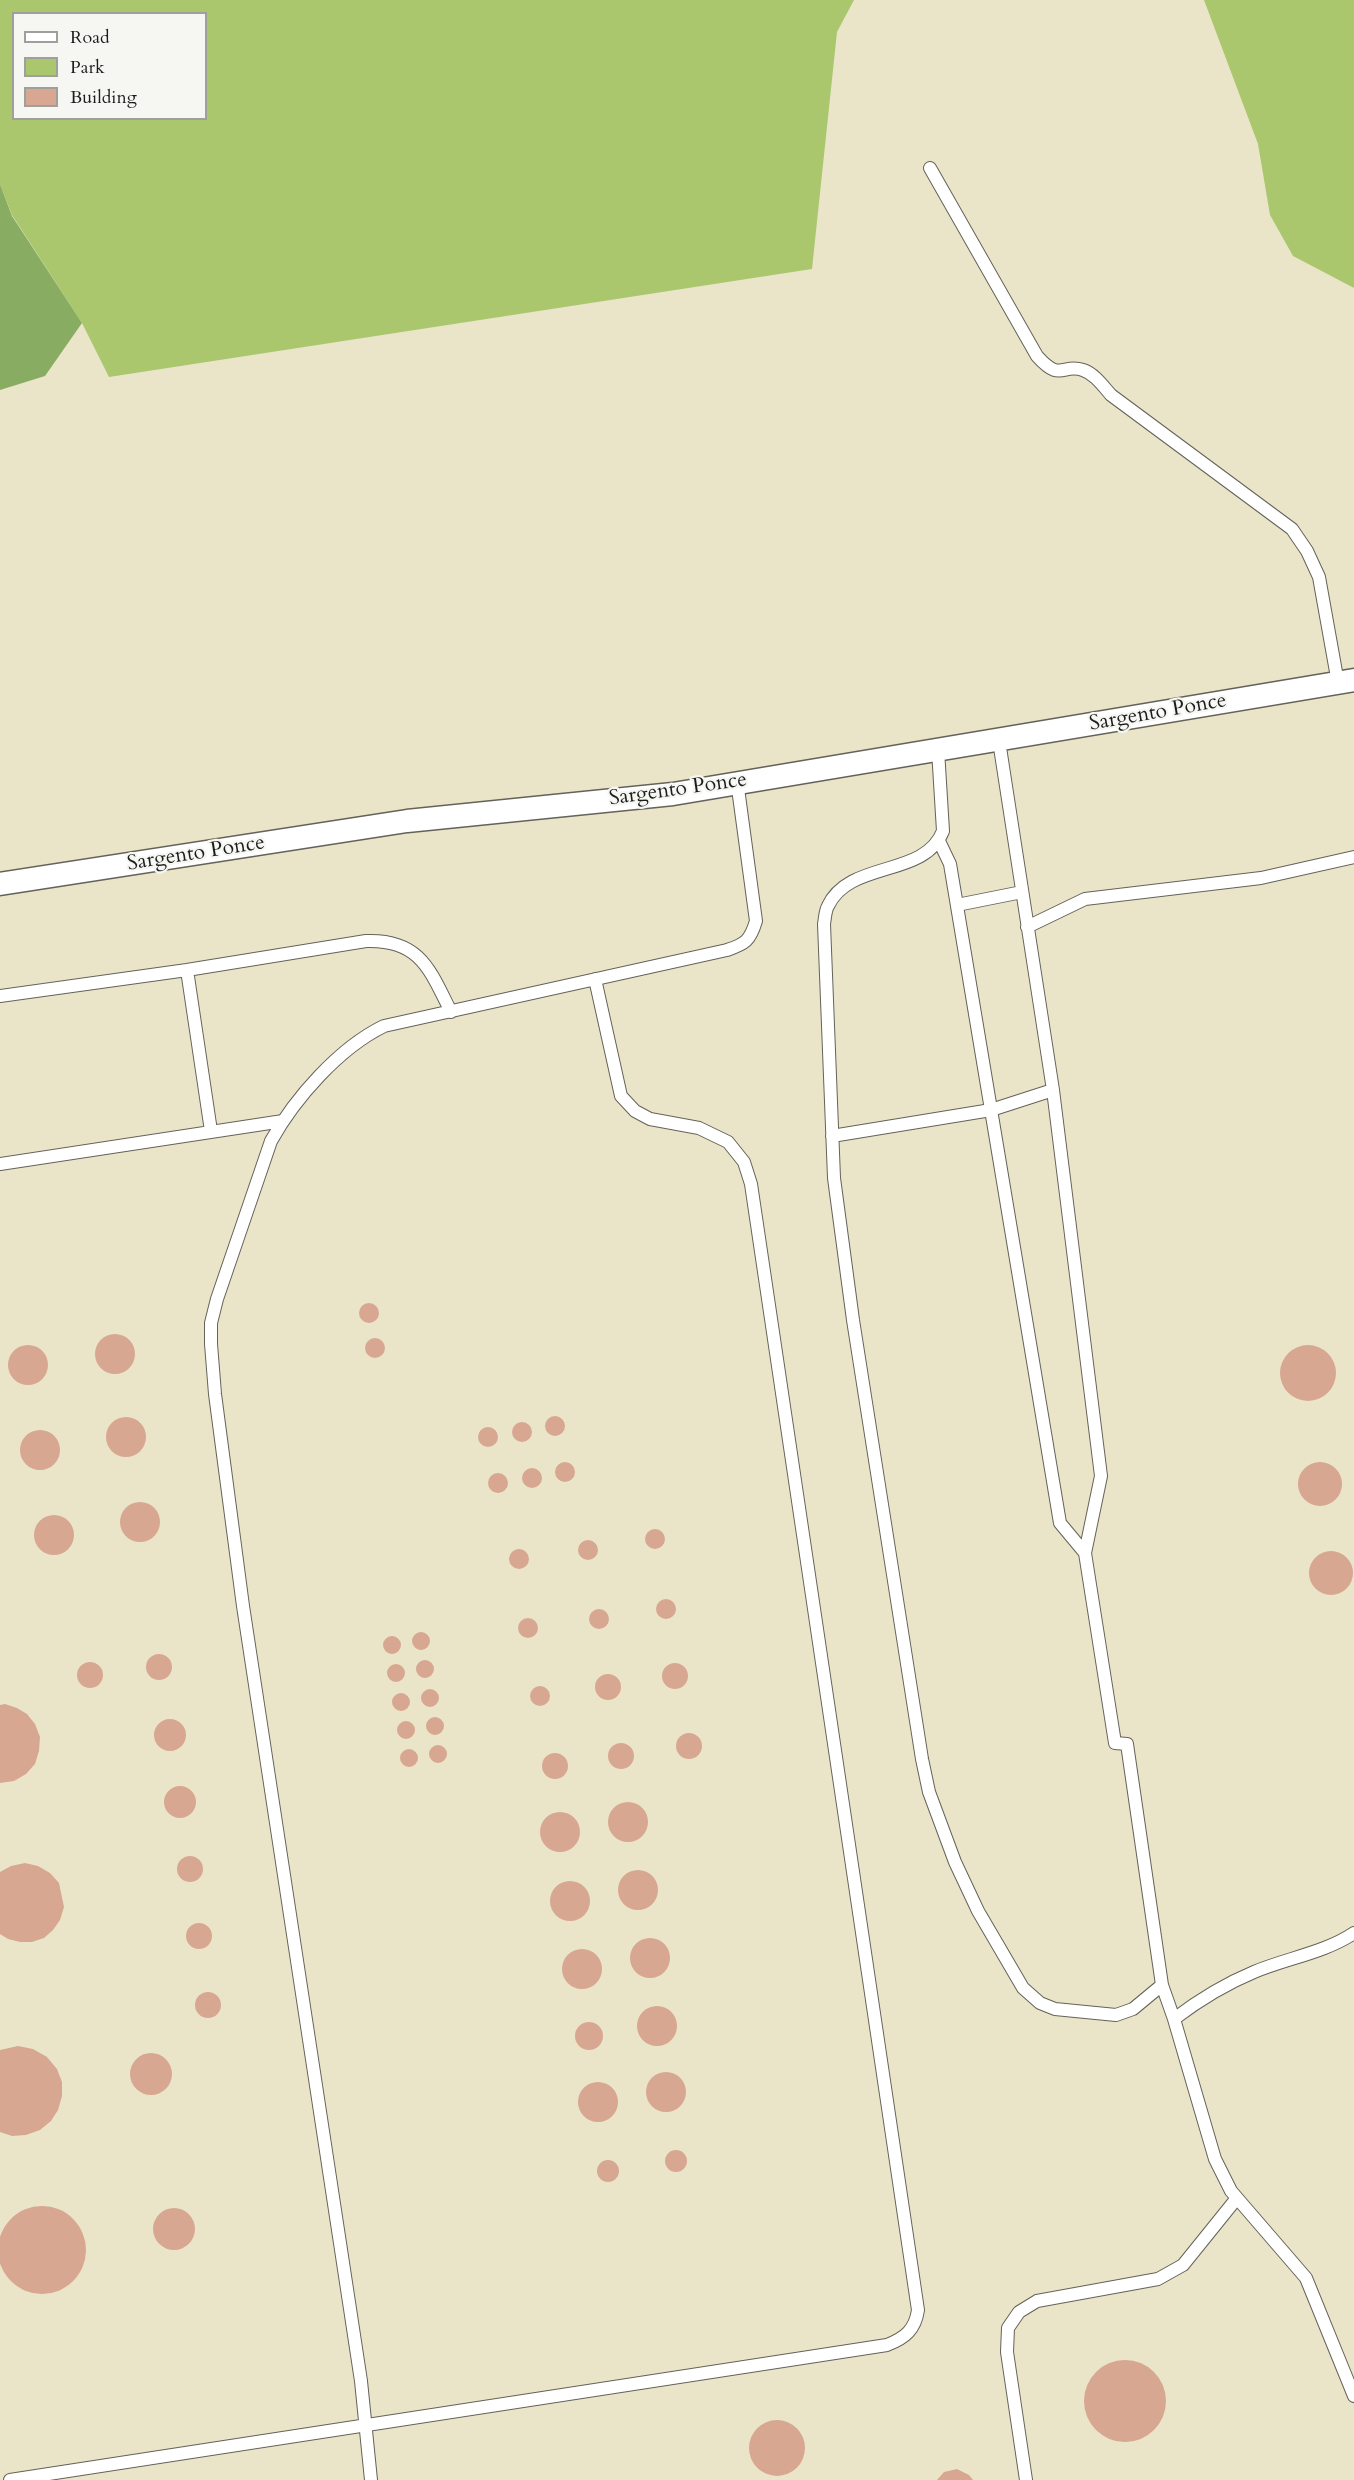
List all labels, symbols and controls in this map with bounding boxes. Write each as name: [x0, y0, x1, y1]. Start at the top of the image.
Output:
legend: [12, 12, 207, 120]
text: Road: [70, 25, 110, 50]
text: Park: [70, 55, 105, 80]
text: Building: [70, 85, 137, 110]
street label: Sargento Ponce: [1087, 689, 1229, 737]
street label: Sargento Ponce: [607, 768, 749, 812]
street label: Sargento Ponce: [125, 831, 267, 877]

